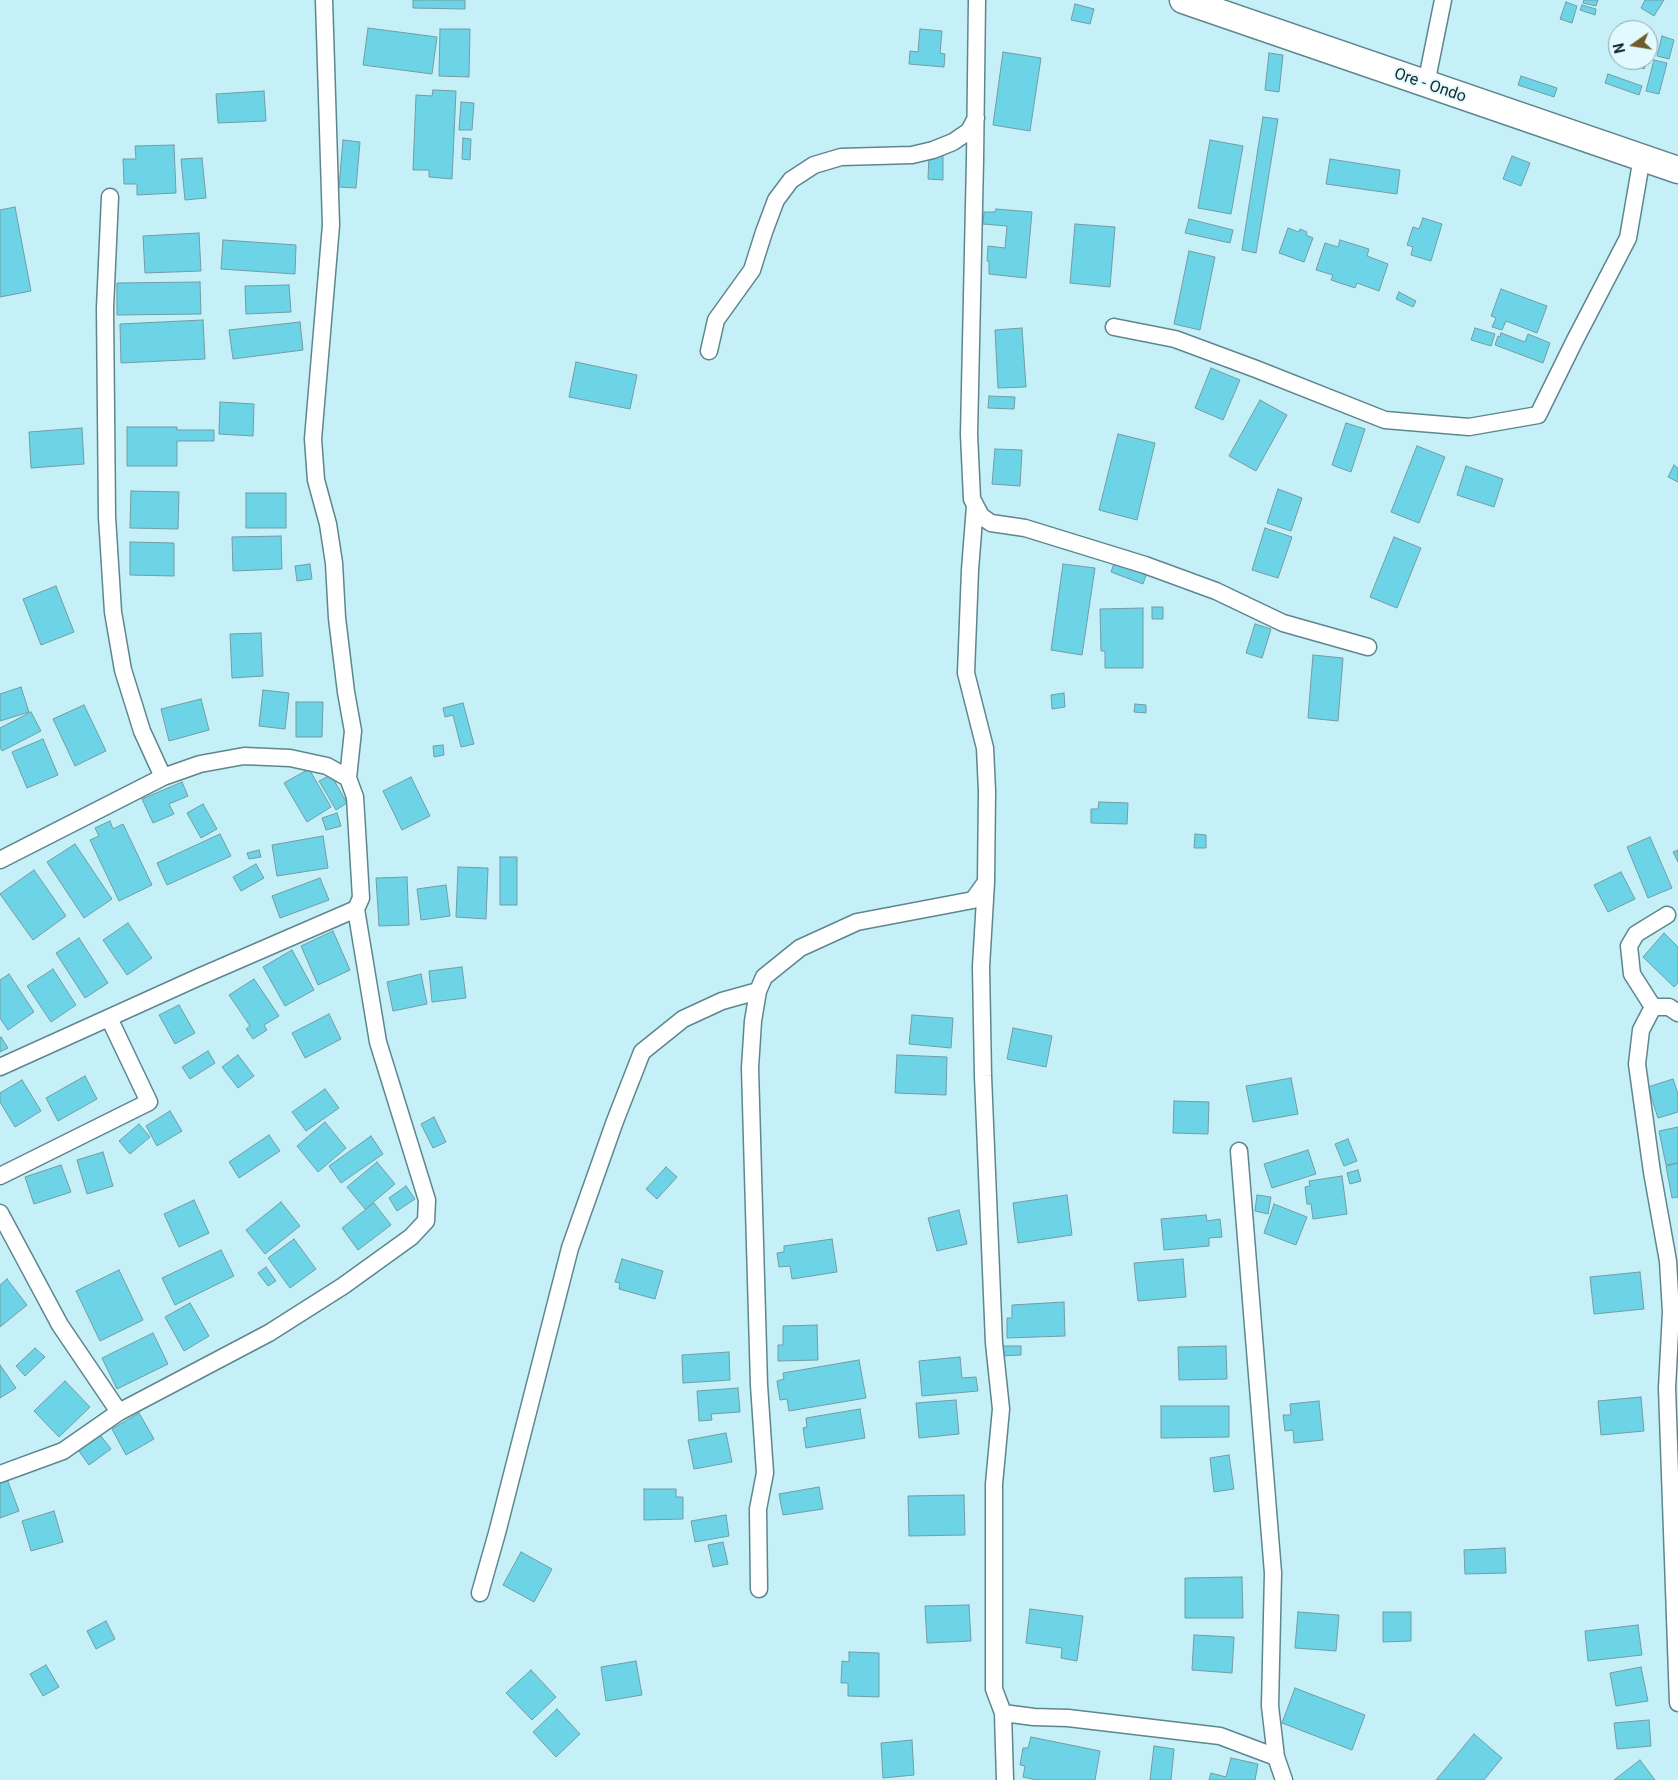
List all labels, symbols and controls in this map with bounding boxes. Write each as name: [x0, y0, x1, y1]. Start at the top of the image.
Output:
north arrow: [1608, 20, 1658, 70]
text: N: [1610, 42, 1628, 55]
street label: Ore - Ondo: [1391, 65, 1469, 107]

